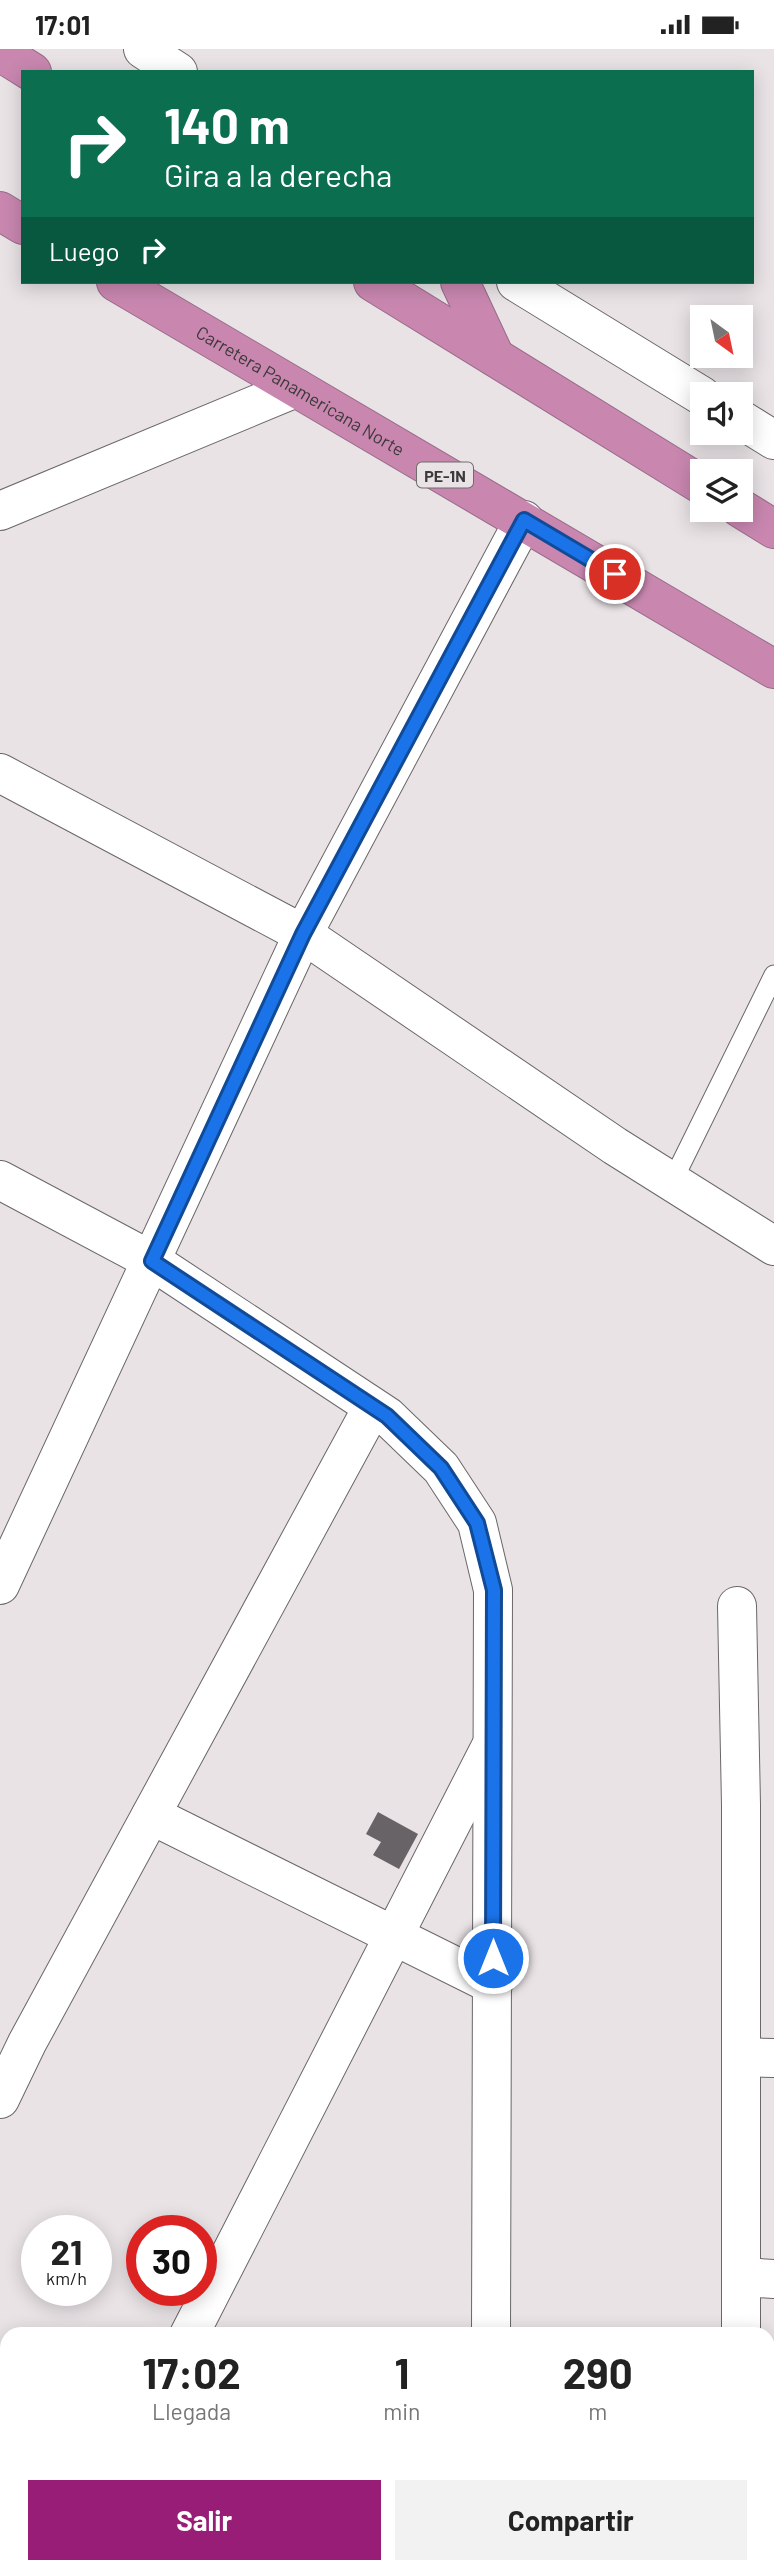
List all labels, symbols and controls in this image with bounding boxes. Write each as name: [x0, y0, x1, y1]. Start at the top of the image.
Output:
text: 17:01: [35, 9, 90, 40]
text: 140 m: [164, 95, 290, 154]
icon: right: [49, 98, 140, 189]
text: Gira a la derecha: [164, 155, 392, 193]
icon: right: [134, 231, 172, 269]
text: Luego: [49, 235, 120, 266]
north arrow: [690, 305, 752, 367]
map controls: [690, 305, 753, 522]
street label: Carretera Panamericana Norte: [192, 321, 409, 460]
button: sound: [690, 382, 753, 445]
button: layers: [690, 459, 753, 522]
road number: PE-1N: [417, 463, 473, 487]
pin: [585, 544, 645, 604]
icon: arrive: [596, 555, 634, 593]
position arrow: [456, 1921, 530, 1995]
speed limit sign: 30: [126, 2215, 217, 2306]
text: 21: [51, 2230, 82, 2272]
text: km/h: [46, 2267, 87, 2289]
text: 17:02: [142, 2347, 241, 2397]
text: 1: [394, 2347, 409, 2397]
text: 290: [563, 2347, 633, 2397]
text: Llegada: [152, 2397, 231, 2425]
text: min: [383, 2397, 420, 2425]
text: m: [588, 2397, 607, 2425]
button: Salir: [28, 2480, 381, 2560]
button: Compartir: [395, 2480, 747, 2560]

